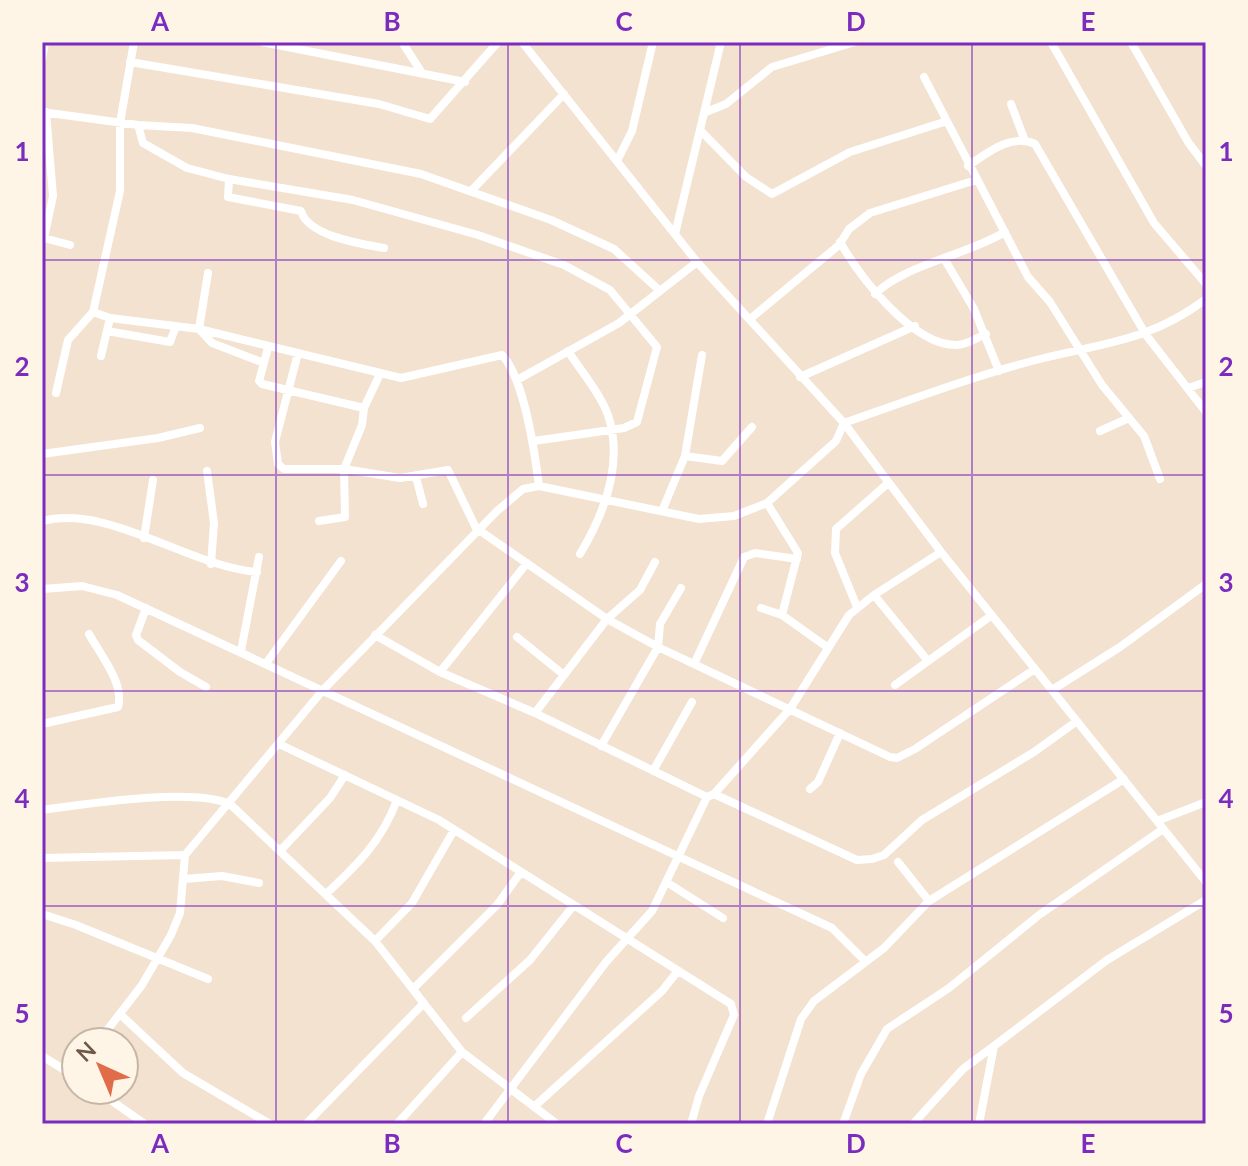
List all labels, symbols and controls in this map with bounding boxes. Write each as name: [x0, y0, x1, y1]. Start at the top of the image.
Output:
text: A: [150, 5, 170, 37]
text: B: [383, 5, 401, 37]
text: C: [615, 5, 633, 37]
text: D: [846, 5, 866, 37]
text: E: [1081, 5, 1095, 37]
text: 1: [14, 135, 30, 167]
text: 1: [1218, 135, 1234, 167]
text: 2: [14, 350, 30, 382]
text: 2: [1218, 350, 1234, 382]
text: 3: [14, 566, 30, 598]
text: 3: [1218, 566, 1234, 598]
text: 4: [14, 782, 30, 814]
text: 4: [1218, 782, 1234, 814]
text: 5: [14, 997, 30, 1029]
text: 5: [1218, 997, 1234, 1029]
north arrow: [60, 1026, 140, 1106]
text: N: [70, 1036, 101, 1067]
text: A: [150, 1127, 170, 1159]
text: B: [383, 1127, 401, 1159]
text: C: [615, 1127, 633, 1159]
text: D: [846, 1127, 866, 1159]
text: E: [1081, 1127, 1095, 1159]

